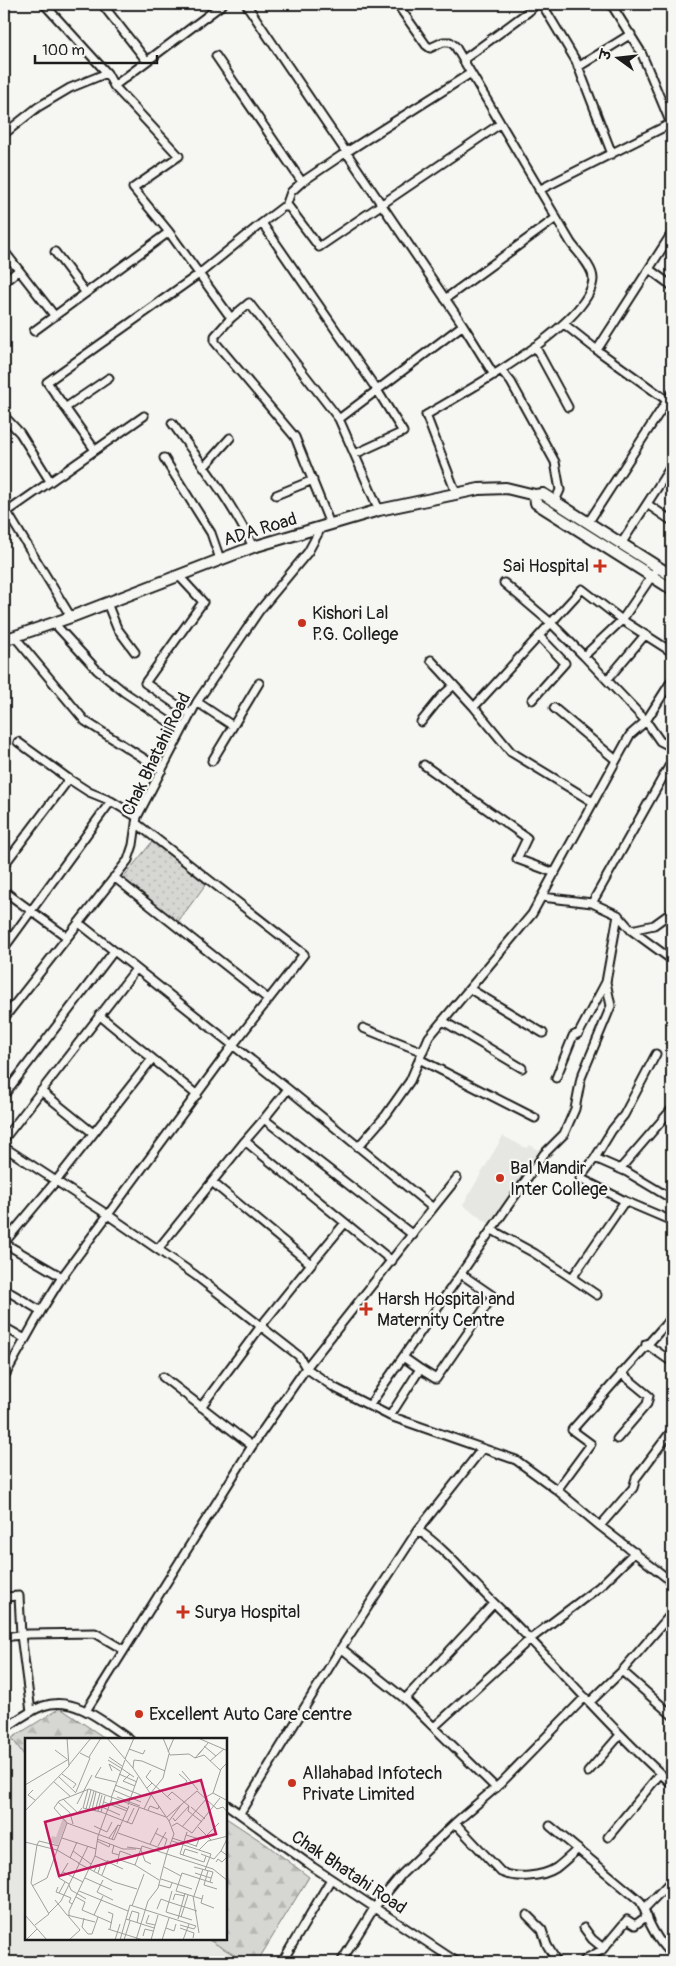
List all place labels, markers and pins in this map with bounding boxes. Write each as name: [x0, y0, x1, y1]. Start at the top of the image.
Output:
place label: Sai Hospital: [502, 555, 589, 578]
marker: Sai Hospital: [593, 559, 607, 573]
place label: Kishori Lal P.G. College: [312, 602, 399, 646]
marker: Kishori Lal P.G. College: [296, 617, 308, 629]
place label: Bal Mandir Inter College: [510, 1157, 608, 1201]
marker: Bal Mandir Inter College: [494, 1172, 506, 1184]
place label: Harsh Hospital and Maternity Centre: [377, 1288, 515, 1332]
marker: Harsh Hospital and Maternity Centre: [359, 1302, 373, 1316]
place label: Surya Hospital: [194, 1601, 301, 1624]
marker: Surya Hospital: [176, 1605, 190, 1619]
place label: Excellent Auto Care centre: [149, 1703, 352, 1726]
marker: Excellent Auto Care centre: [133, 1708, 145, 1720]
place label: Allahabad Infotech Private Limited: [302, 1762, 442, 1806]
marker: Allahabad Infotech Private Limited: [286, 1777, 298, 1789]

